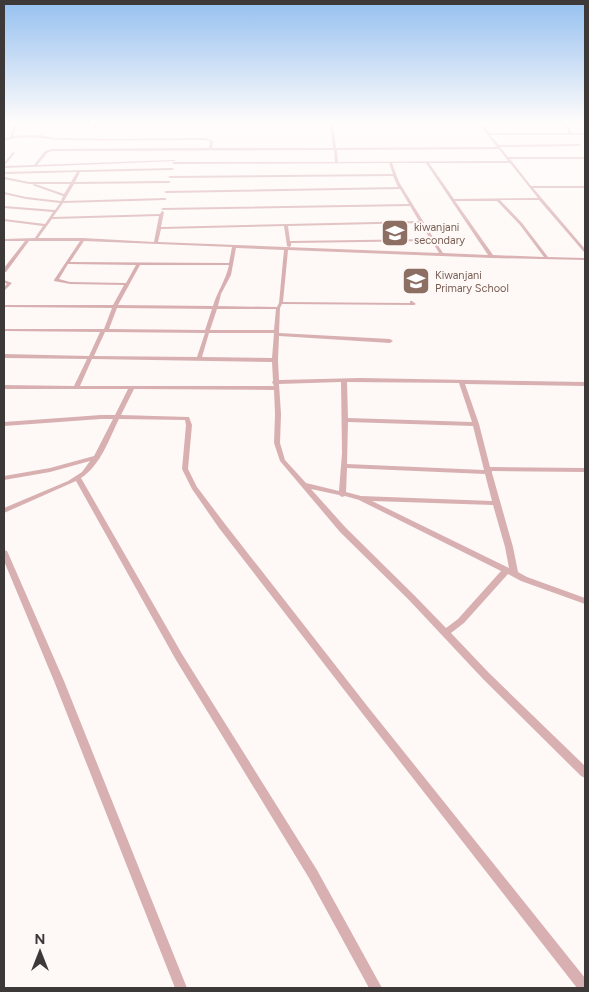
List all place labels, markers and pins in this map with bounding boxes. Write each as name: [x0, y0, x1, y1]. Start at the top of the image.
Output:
school or university icon: kiwanjani secondary: [380, 218, 410, 248]
place label: kiwanjani secondary: [414, 221, 465, 247]
school or university icon: Kiwanjani Primary School: [401, 266, 431, 296]
place label: Kiwanjani Primary School: [435, 269, 509, 295]

